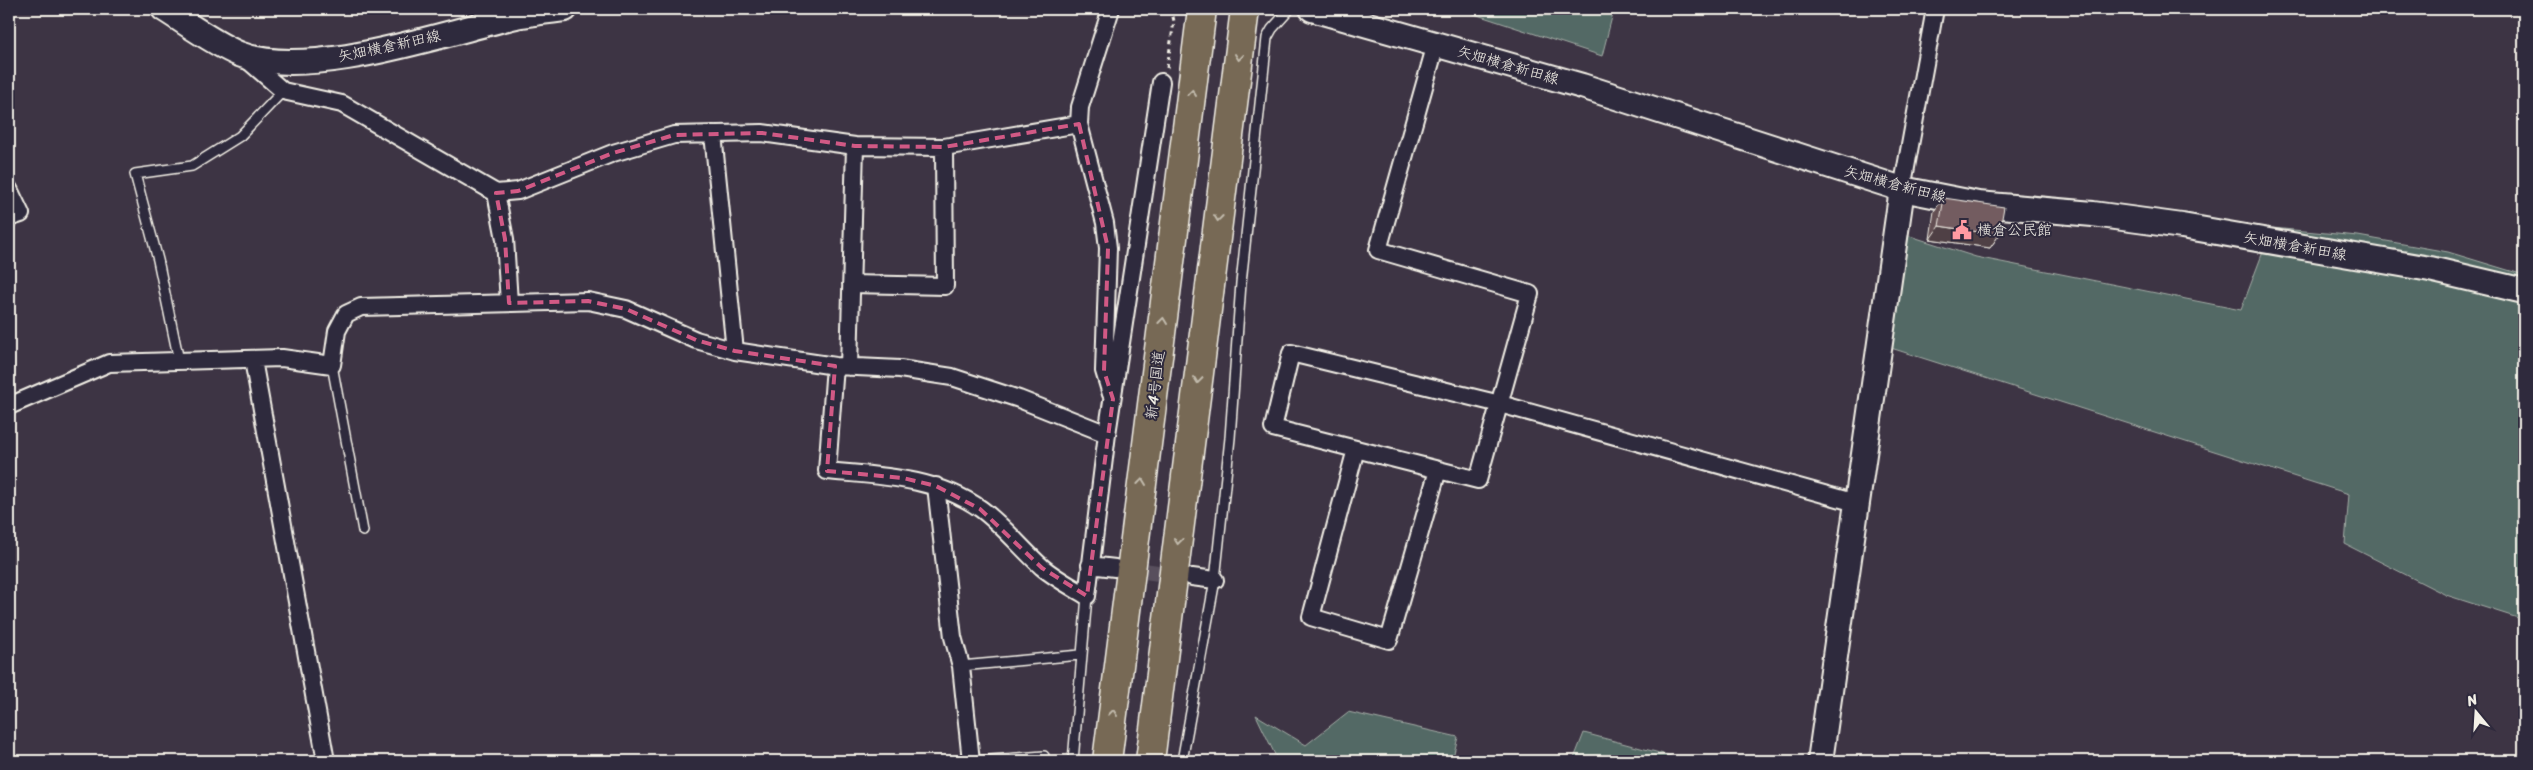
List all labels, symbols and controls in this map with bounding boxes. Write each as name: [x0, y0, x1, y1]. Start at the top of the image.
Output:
street label: 矢畑横倉新田線: [335, 22, 443, 70]
street label: 矢畑横倉新田線: [1454, 38, 1562, 92]
one-way arrow: [1234, 53, 1245, 61]
one-way arrow: [1186, 88, 1197, 96]
street label: 矢畑横倉新田線: [1841, 158, 1949, 210]
one-way arrow: [1214, 214, 1224, 223]
place label: 横倉公民館: [1977, 217, 2052, 243]
public building icon: 横倉公民館: [1951, 219, 1973, 241]
street label: 矢畑横倉新田線: [2241, 224, 2349, 268]
one-way arrow: [1157, 317, 1168, 325]
street label: 新4号国道: [1138, 349, 1172, 421]
one-way arrow: [1193, 376, 1204, 384]
one-way arrow: [1136, 478, 1147, 486]
one-way arrow: [1173, 537, 1184, 545]
text: N: [2463, 687, 2481, 714]
north arrow: [2450, 688, 2500, 738]
one-way arrow: [1107, 709, 1118, 717]

